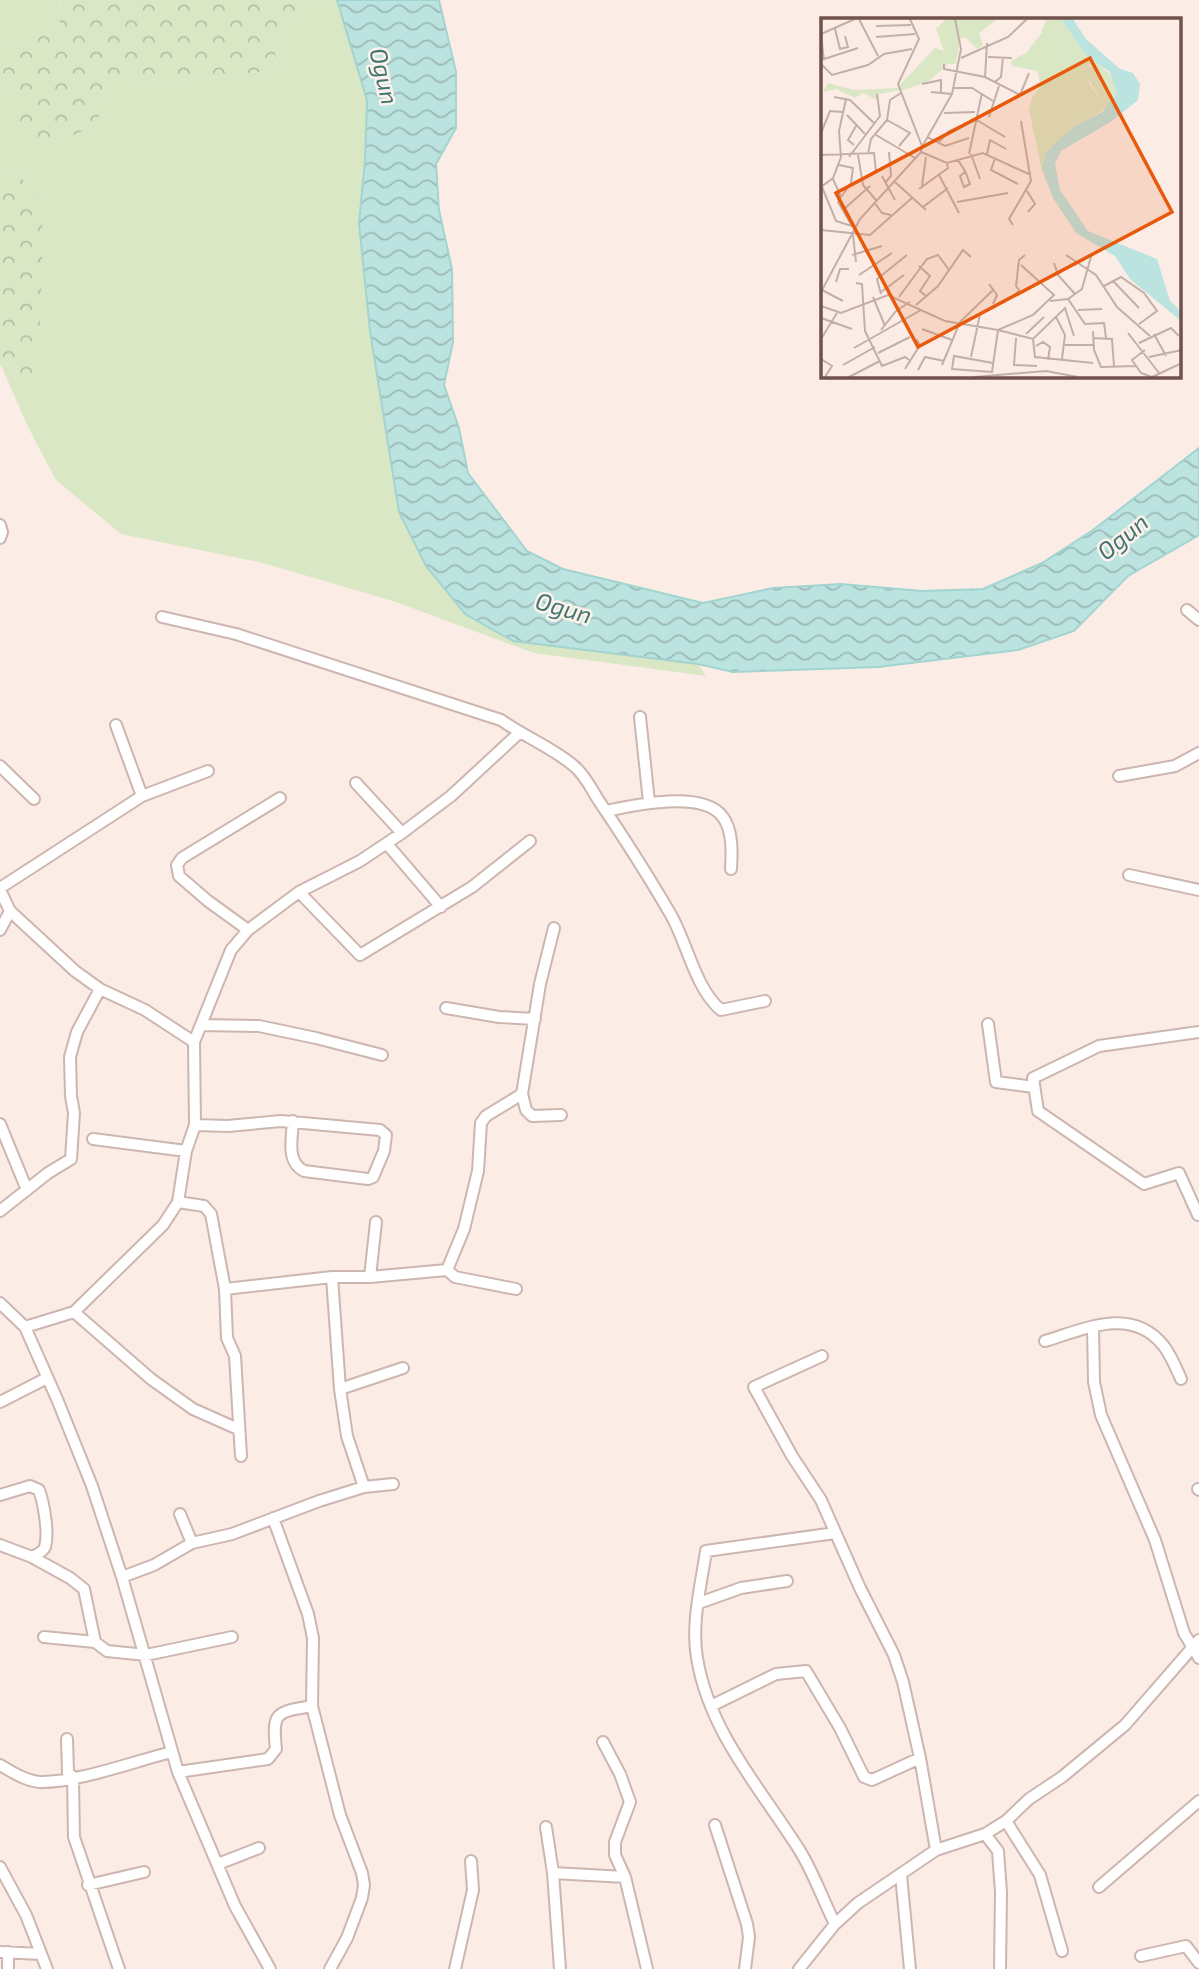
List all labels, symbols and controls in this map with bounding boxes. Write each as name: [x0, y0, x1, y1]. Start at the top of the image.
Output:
inset map: [821, 18, 1182, 378]
water label: Ogun: [364, 45, 406, 107]
water label: Ogun: [1091, 507, 1153, 565]
water label: Ogun: [532, 585, 596, 629]

